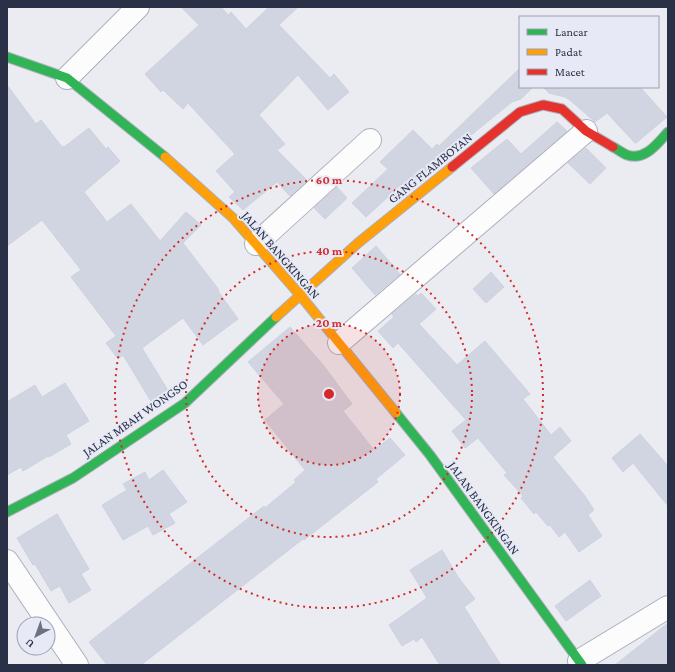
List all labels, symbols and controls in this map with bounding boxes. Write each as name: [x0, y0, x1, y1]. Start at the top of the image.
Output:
legend: [519, 16, 659, 88]
text: Lancar: [555, 25, 589, 39]
text: Padat: [555, 45, 583, 59]
text: Macet: [555, 65, 586, 79]
street label: GANG FLAMBOYAN: [385, 130, 475, 206]
text: 60 m: [316, 173, 343, 187]
street label: JALAN BANGKINGAN: [238, 207, 323, 302]
text: 40 m: [316, 244, 343, 258]
text: 20 m: [316, 316, 343, 330]
street label: JALAN MBAH WONGSO: [79, 376, 190, 460]
centre of rings: [322, 387, 336, 401]
street label: JALAN BANGKINGAN: [445, 458, 523, 558]
north arrow: [16, 616, 56, 656]
text: U: [22, 636, 36, 651]

